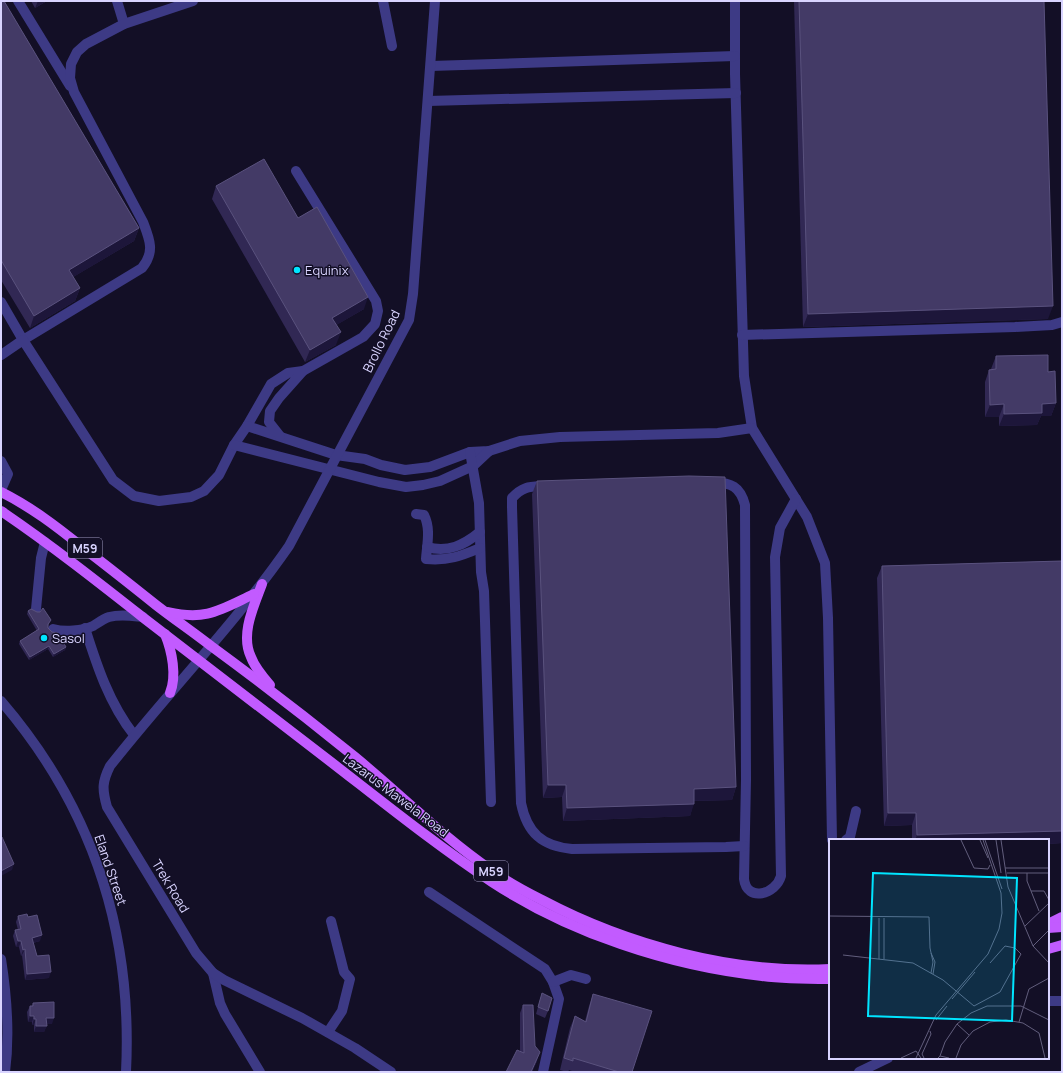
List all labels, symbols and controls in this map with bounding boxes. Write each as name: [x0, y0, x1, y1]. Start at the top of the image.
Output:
place label: Equinix: [305, 261, 349, 279]
marker: Equinix: [292, 265, 302, 275]
street label: Brollo Road: [358, 307, 404, 375]
road number: M59: [68, 538, 102, 558]
place label: Sasol: [52, 629, 85, 647]
marker: Sasol: [39, 633, 49, 643]
street label: Lazarus Mawela Road: [339, 749, 453, 841]
street label: Eland Street: [90, 832, 132, 908]
inset map: [829, 839, 1049, 1059]
street label: Trek Road: [148, 856, 194, 916]
road number: M59: [474, 861, 508, 881]

